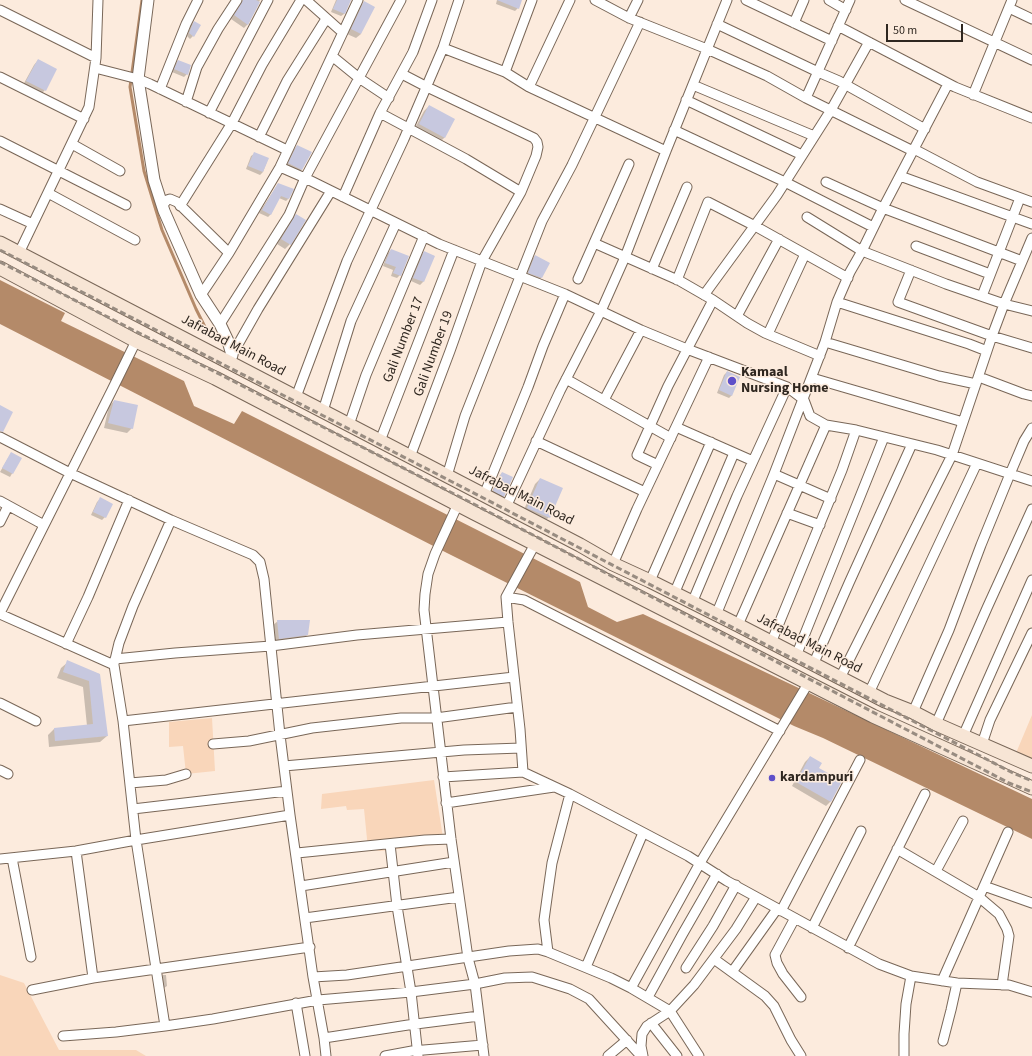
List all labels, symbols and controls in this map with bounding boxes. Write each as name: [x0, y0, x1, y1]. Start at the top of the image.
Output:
scale bar: [888, 16, 965, 42]
text: 50 m: [893, 22, 917, 39]
street label: Gali Number 17: [380, 295, 428, 385]
street label: Gali Number 19: [411, 309, 457, 399]
street label: Jafrabad Main Road: [178, 311, 288, 381]
place label: Kamaal Nursing Home: [741, 365, 829, 398]
marker: Kamaal Nursing Home: [726, 375, 738, 387]
street label: Jafrabad Main Road: [466, 462, 576, 530]
street label: Jafrabad Main Road: [754, 610, 864, 678]
place label: kardampuri: [780, 770, 853, 786]
marker: kardampuri: [767, 773, 777, 783]

